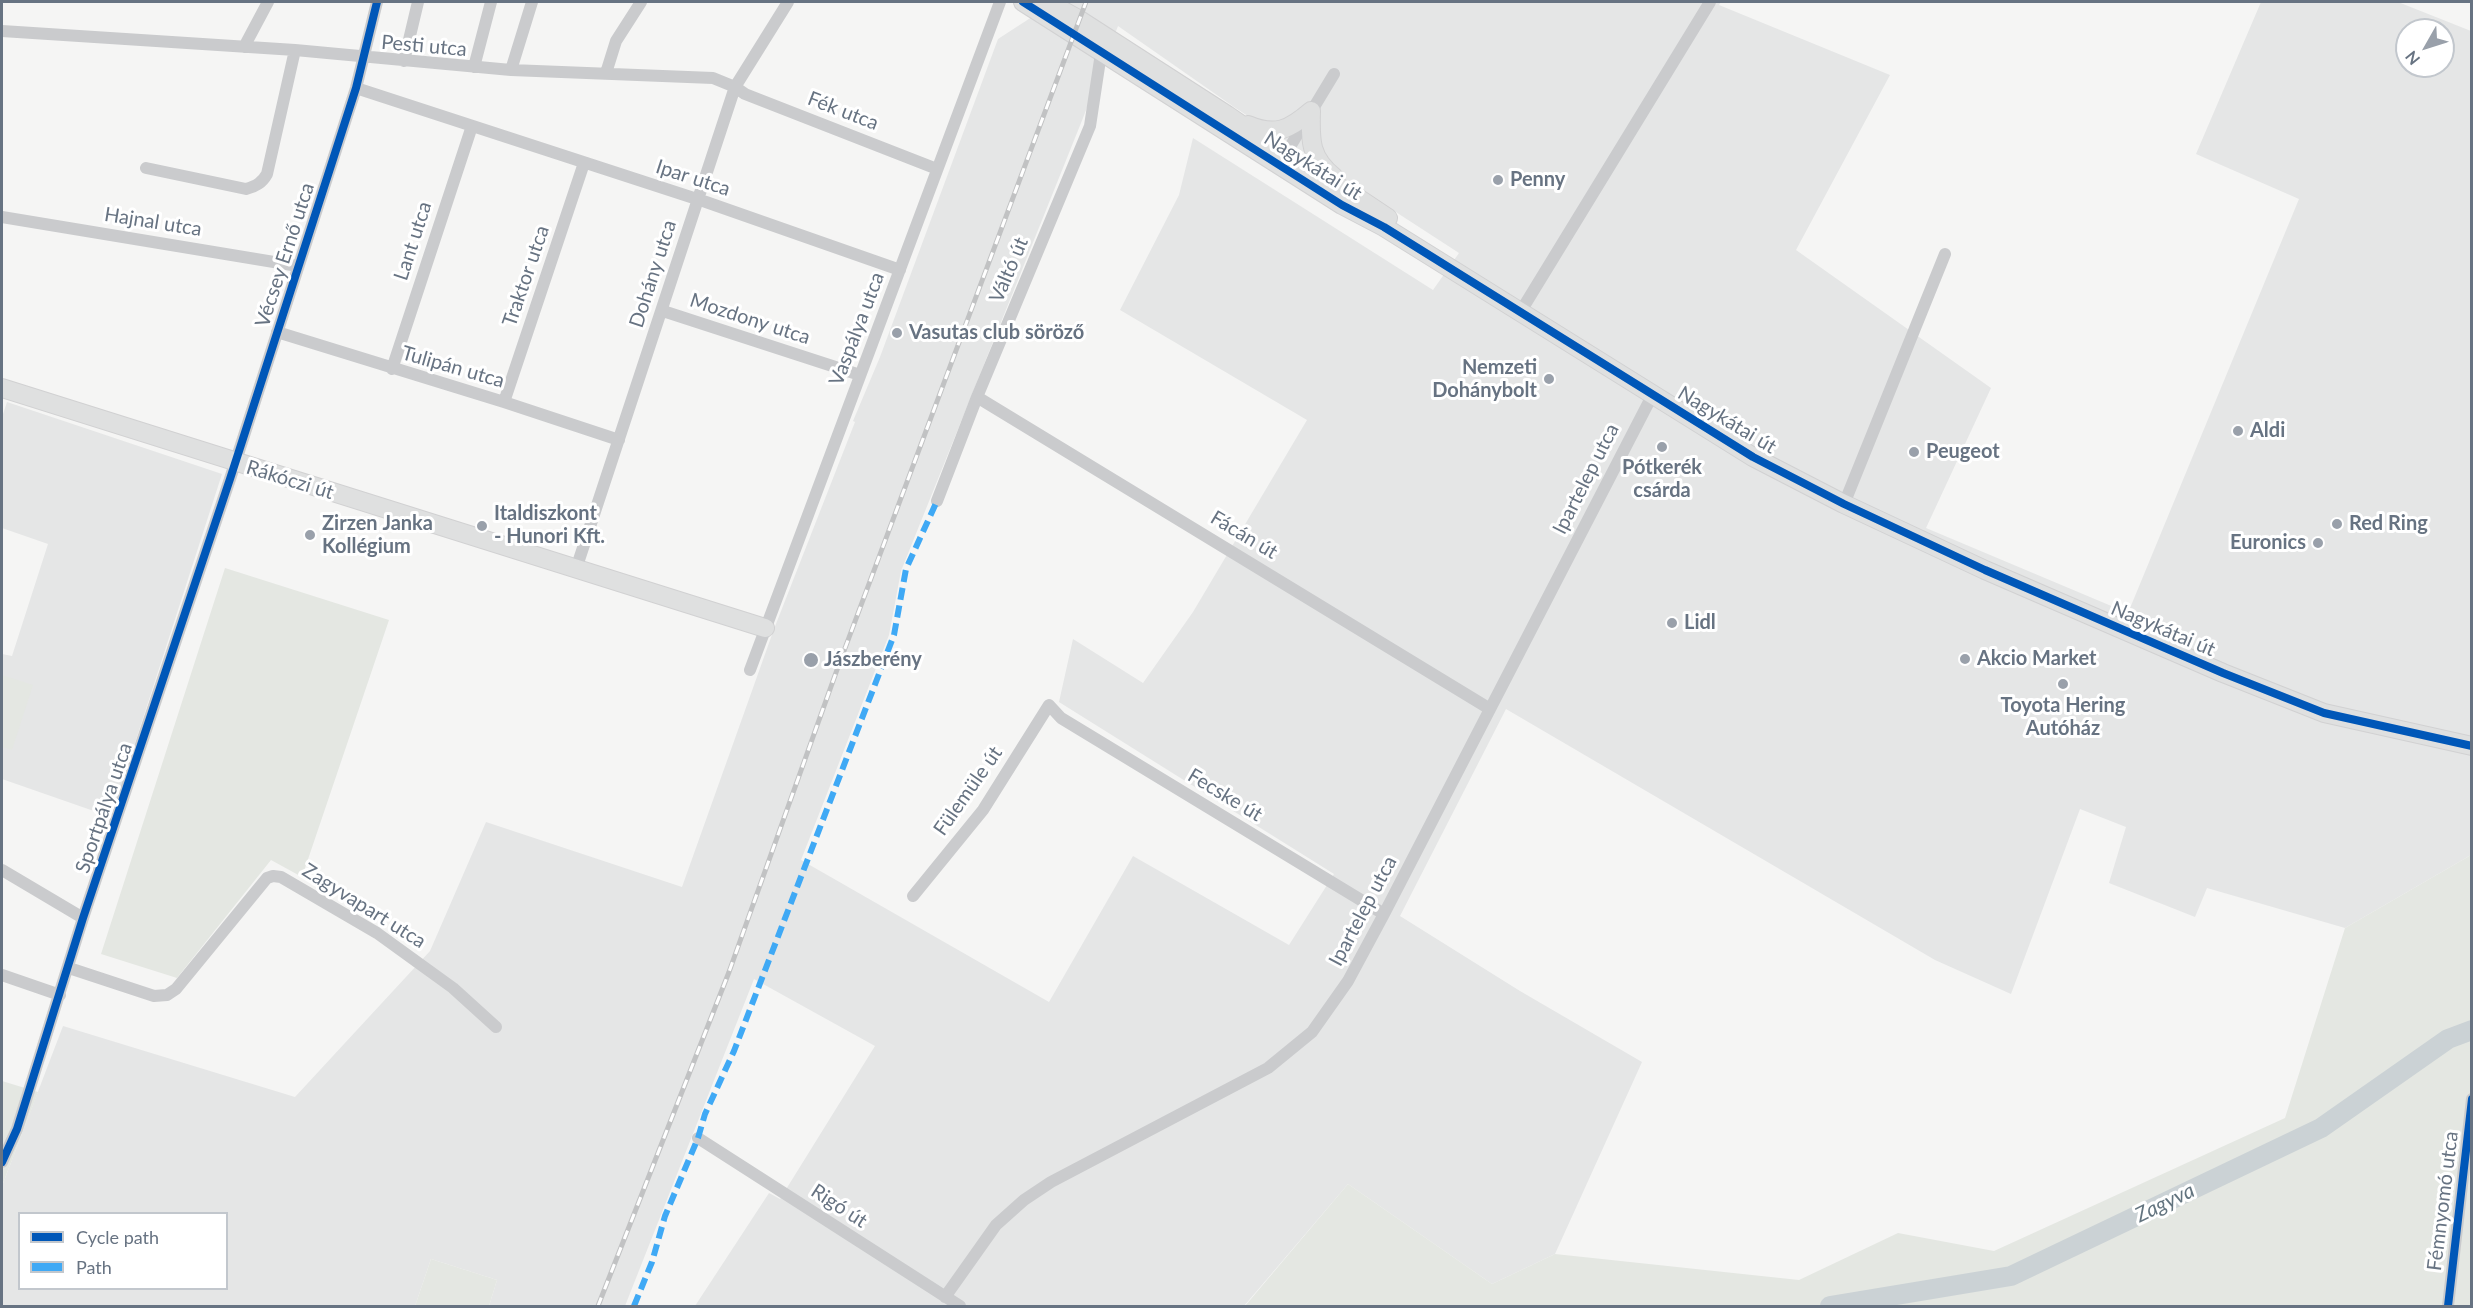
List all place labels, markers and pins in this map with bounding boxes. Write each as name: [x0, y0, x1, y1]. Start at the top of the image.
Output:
place label: Penny: [1510, 168, 1565, 192]
marker: Penny: [1491, 173, 1505, 187]
place label: Vasutas club söröző: [909, 321, 1084, 345]
marker: Vasutas club söröző: [890, 326, 904, 340]
place label: Nemzeti Dohánybolt: [1432, 356, 1537, 403]
marker: Nemzeti Dohánybolt: [1542, 372, 1556, 386]
place label: Aldi: [2250, 419, 2285, 443]
marker: Aldi: [2231, 424, 2245, 438]
marker: Pótkerék csárda: [1655, 440, 1669, 454]
place label: Peugeot: [1926, 440, 2000, 464]
marker: Peugeot: [1907, 445, 1921, 459]
place label: Pótkerék csárda: [1622, 456, 1702, 503]
place label: Italdiszkont - Hunori Kft.: [494, 502, 605, 549]
place label: Zirzen Janka Kollégium: [322, 512, 433, 559]
place label: Red Ring: [2349, 512, 2428, 536]
marker: Red Ring: [2330, 517, 2344, 531]
marker: Italdiszkont - Hunori Kft.: [475, 519, 489, 533]
marker: Zirzen Janka Kollégium: [303, 528, 317, 542]
place label: Euronics: [2230, 531, 2306, 555]
marker: Euronics: [2311, 536, 2325, 550]
place label: Lidl: [1684, 611, 1716, 635]
marker: Lidl: [1665, 616, 1679, 630]
place label: Akcio Market: [1977, 647, 2097, 671]
place label: Jászberény: [824, 648, 922, 672]
marker: Jászberény: [802, 651, 820, 669]
marker: Akcio Market: [1958, 652, 1972, 666]
marker: Toyota Hering Autóház: [2056, 677, 2070, 691]
place label: Toyota Hering Autóház: [2001, 694, 2125, 741]

